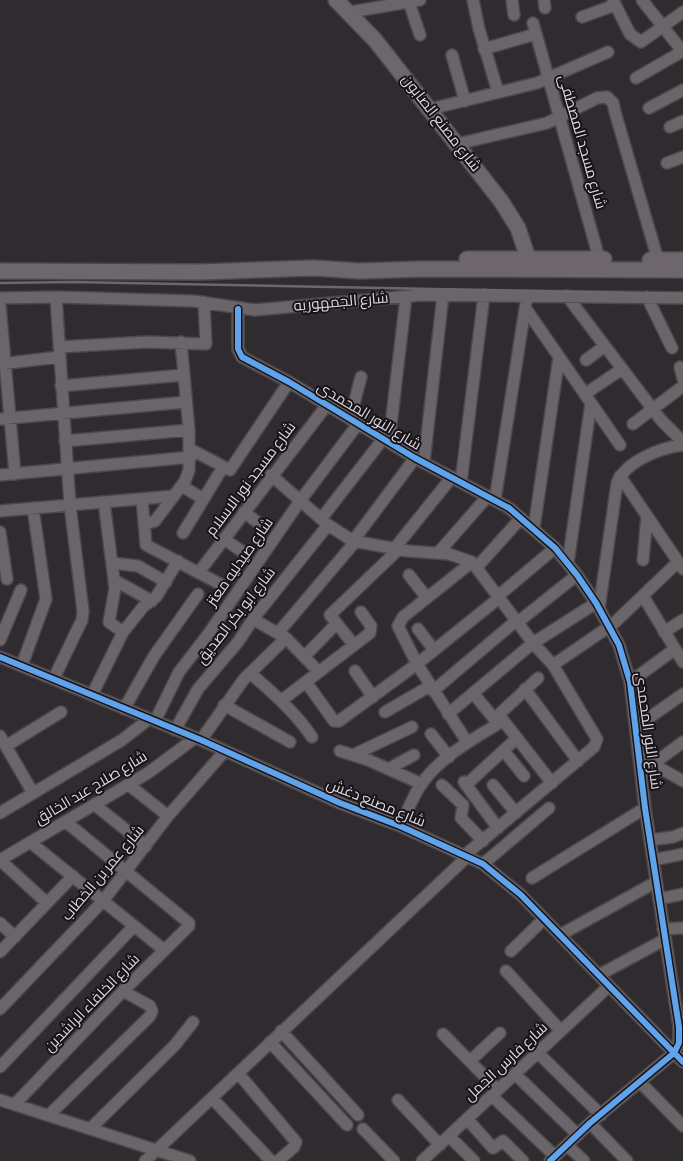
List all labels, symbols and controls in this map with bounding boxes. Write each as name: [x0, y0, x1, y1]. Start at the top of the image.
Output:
street label: شارع مصنع الصابون: [396, 71, 484, 176]
street label: شارع مسجد المصطفى: [553, 73, 609, 212]
street label: شارع الجمهوريه: [293, 289, 389, 317]
street label: شارع النور المحمدى: [313, 378, 424, 455]
street label: شارع مسجد نور الاسلام: [203, 419, 301, 541]
street label: شارع صيدليه معتز: [203, 515, 278, 611]
street label: شارع ابو بكر الصديق: [193, 564, 281, 669]
street label: شارع النور المحمدى: [629, 671, 665, 791]
street label: شارع صلاح عبد الخالق: [32, 748, 151, 830]
street label: شارع مصنع دغش: [323, 775, 428, 832]
street label: شارع عمر بن الخطاب: [58, 822, 149, 925]
street label: شارع الخلفاء الراشدين: [41, 950, 145, 1057]
street label: شارع فارس الجمل: [461, 1019, 552, 1106]

